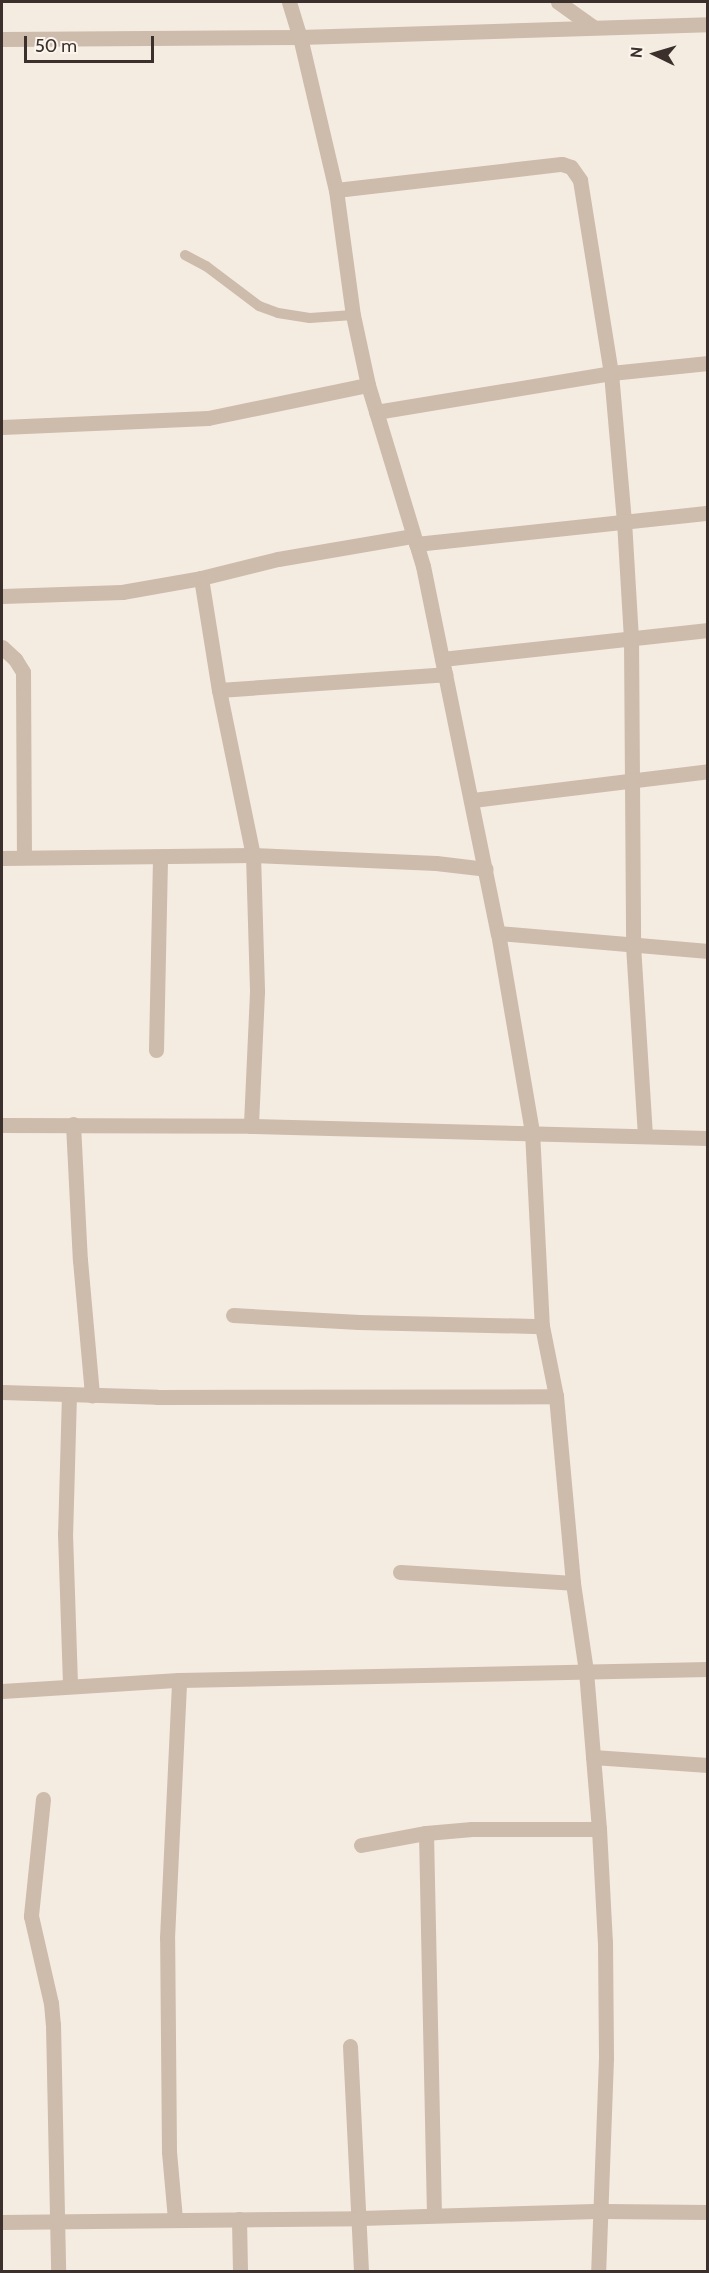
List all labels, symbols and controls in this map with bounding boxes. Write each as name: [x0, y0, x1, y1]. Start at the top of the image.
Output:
scale bar: [27, 24, 158, 62]
north arrow: [625, 24, 685, 84]
text: 50 m: [35, 35, 77, 57]
text: N: [627, 46, 647, 59]

